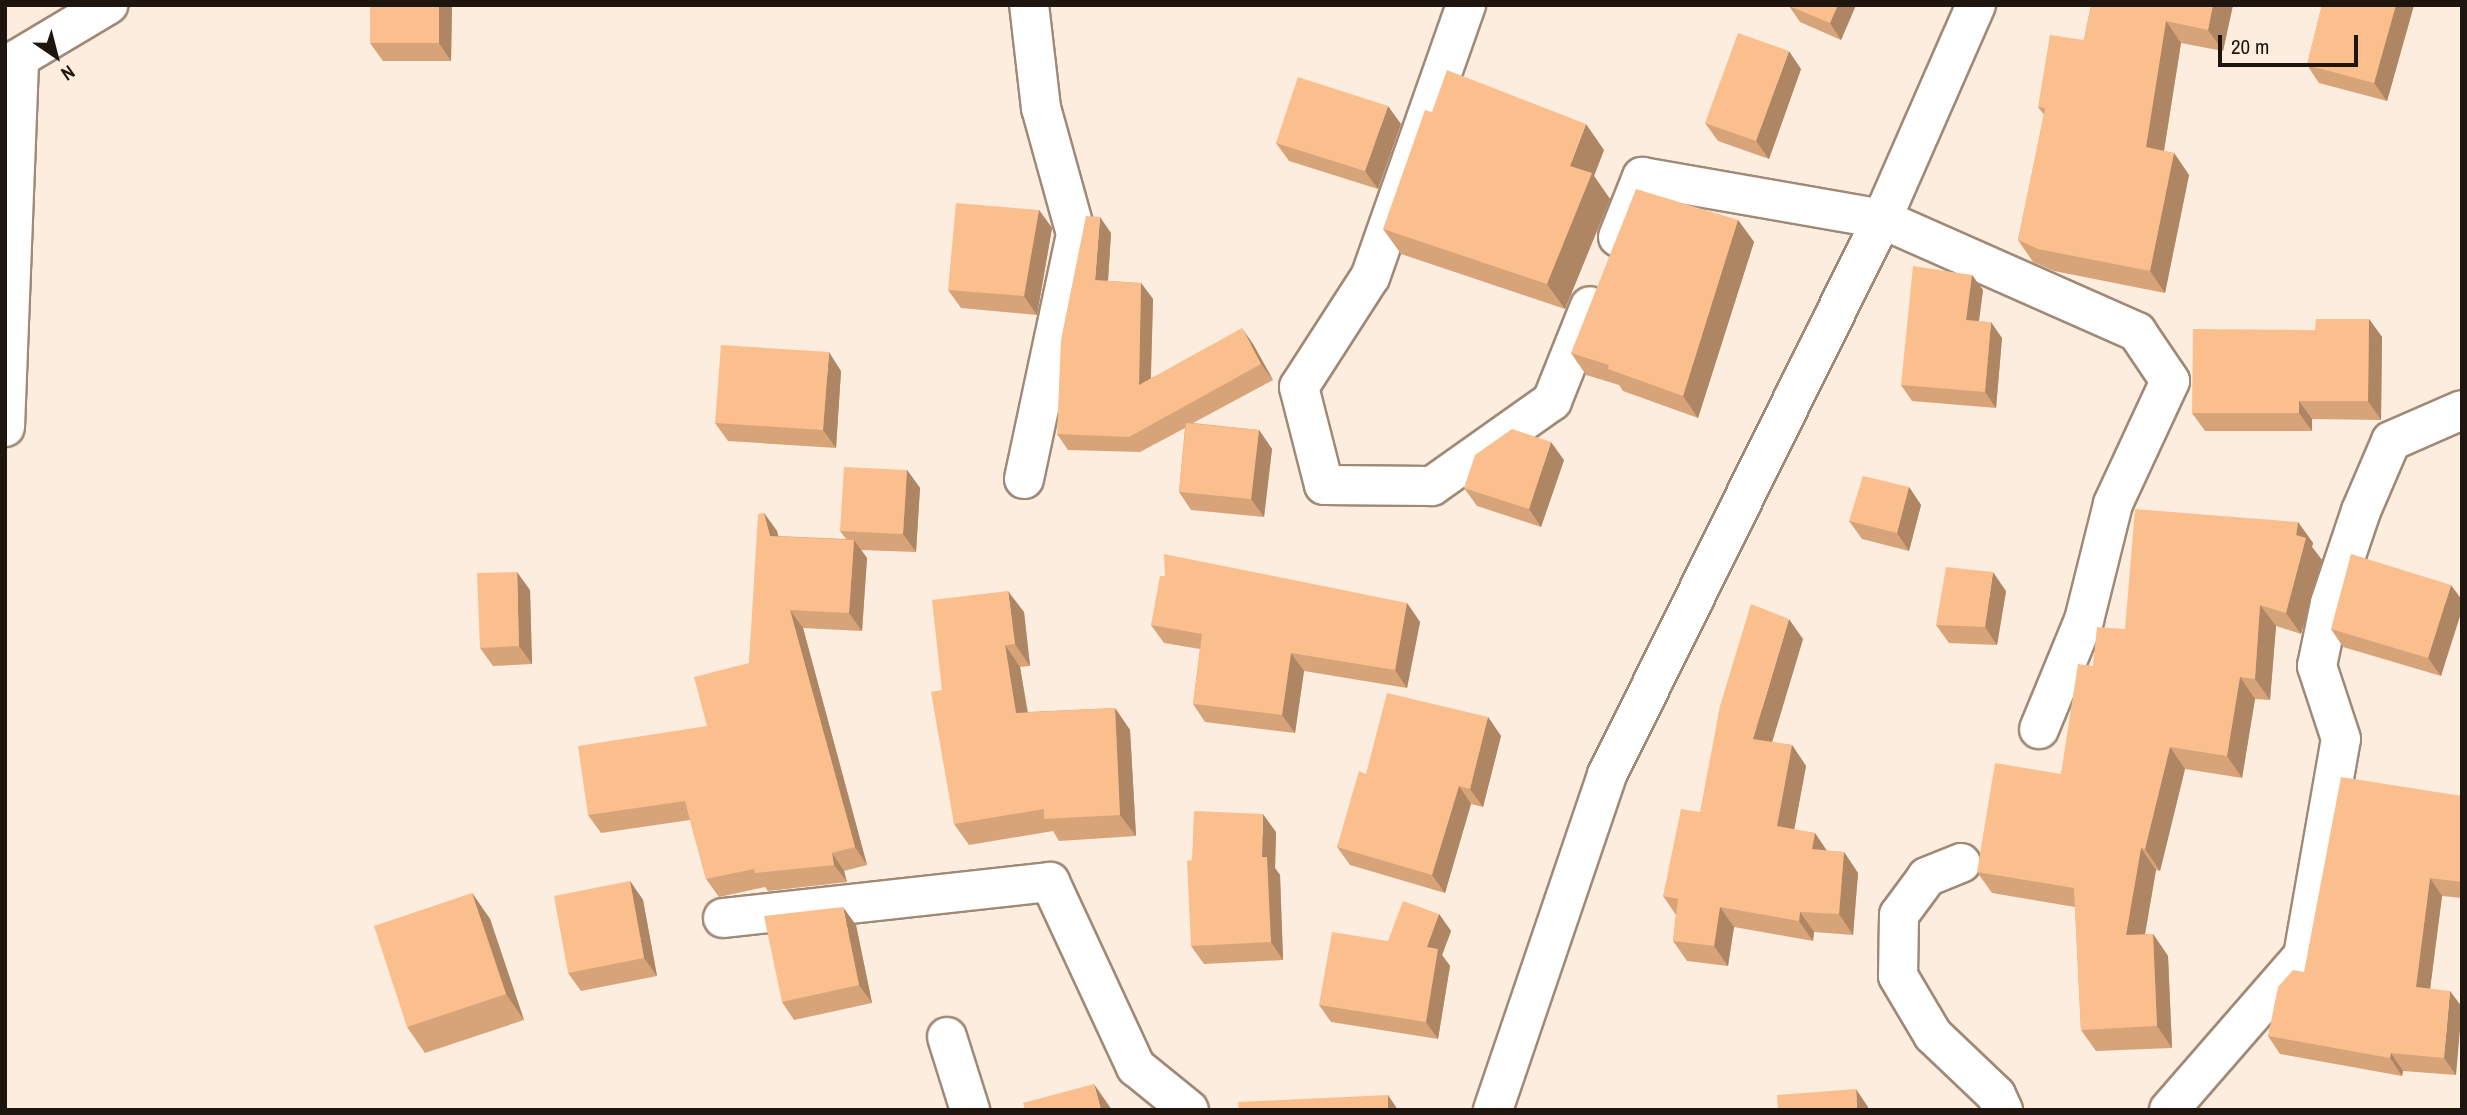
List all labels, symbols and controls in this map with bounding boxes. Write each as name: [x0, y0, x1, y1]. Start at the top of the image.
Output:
north arrow: [21, 21, 91, 91]
scale bar: [2222, 21, 2362, 65]
text: 20 m: [2231, 32, 2269, 61]
text: N: [56, 59, 80, 87]

